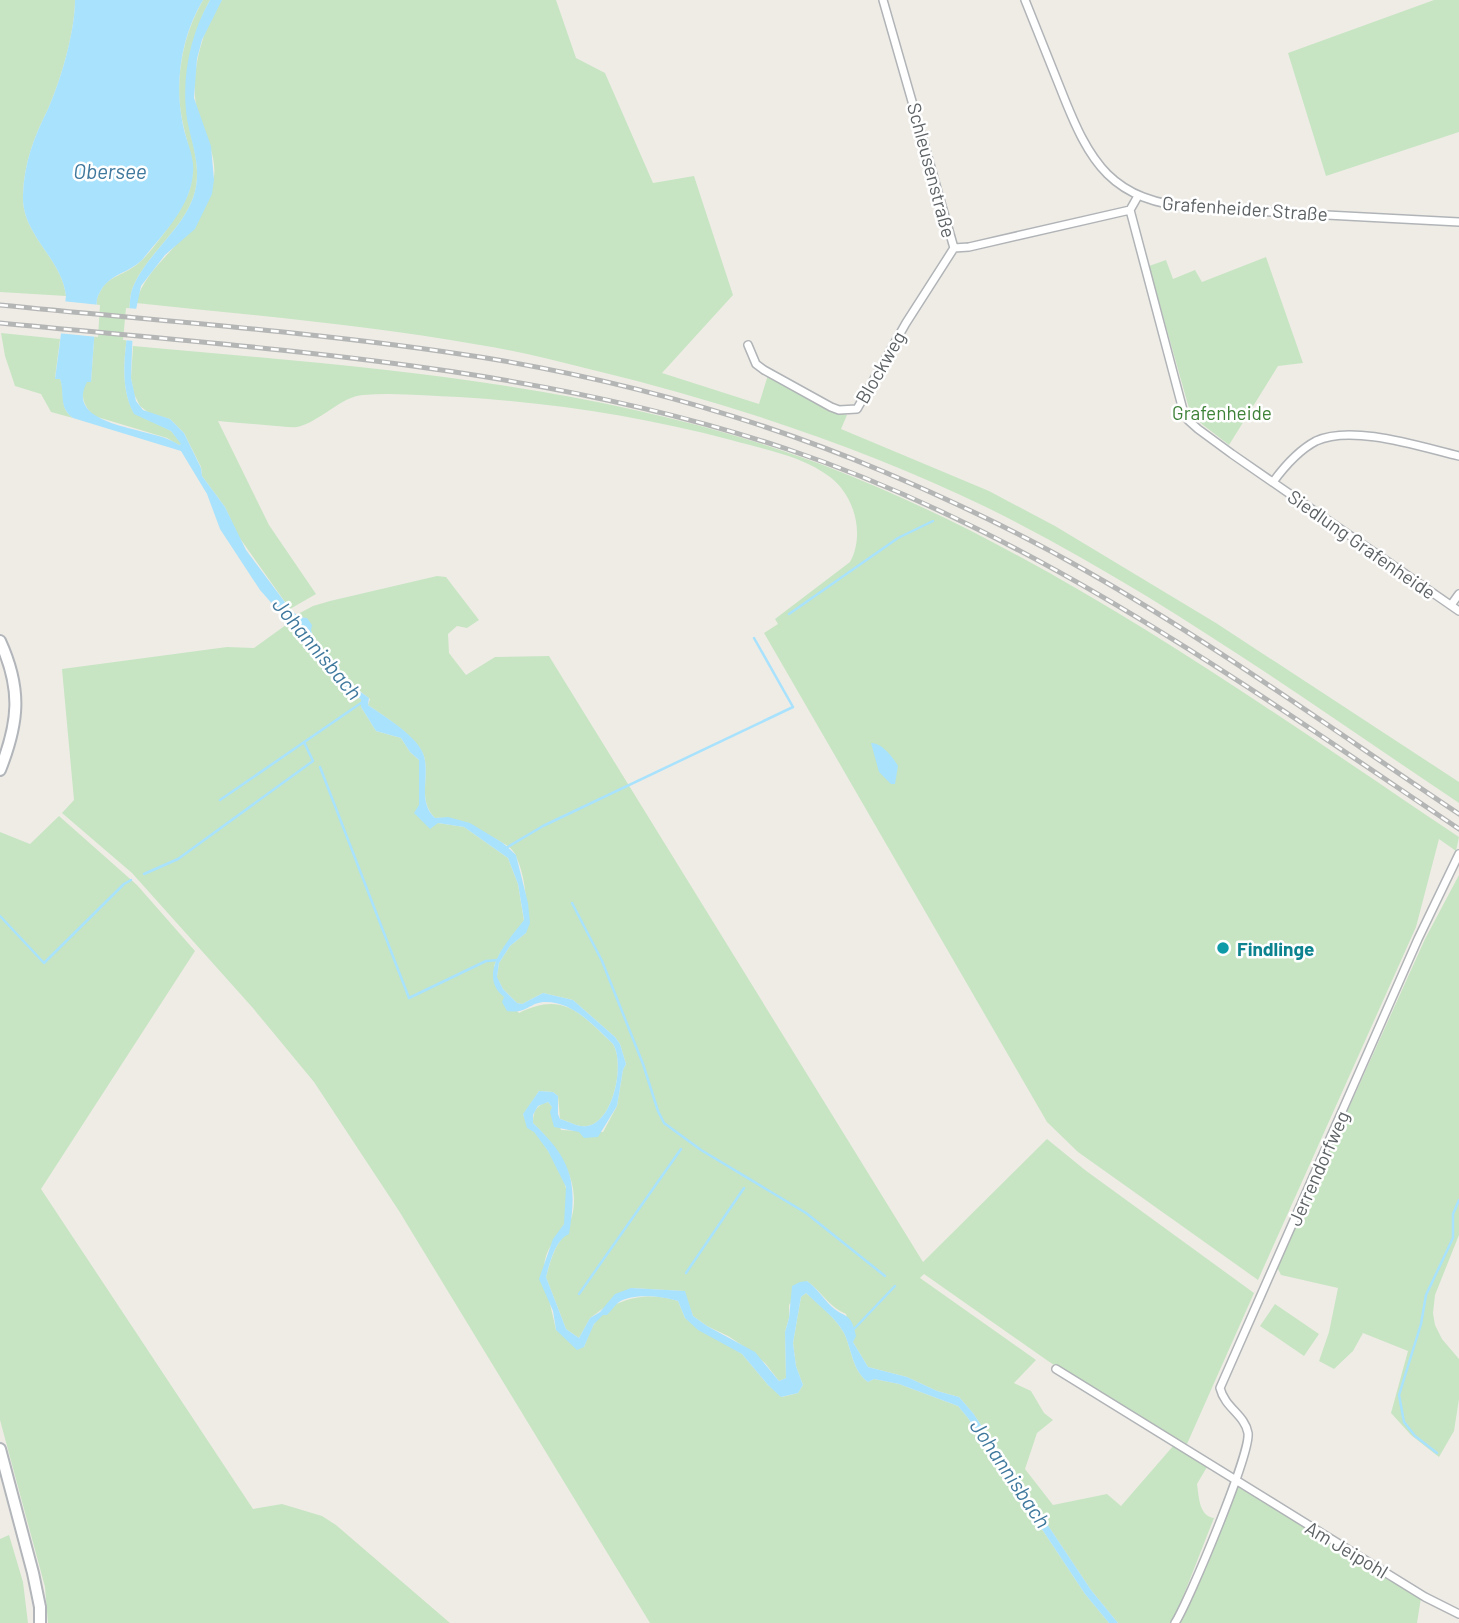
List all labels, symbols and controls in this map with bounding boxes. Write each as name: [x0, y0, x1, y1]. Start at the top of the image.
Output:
street label: Schleusenstraße: [903, 100, 961, 240]
water label: Obersee: [73, 158, 147, 183]
street label: Grafenheider Straße: [1161, 191, 1329, 225]
street label: Blockweg: [850, 327, 910, 407]
park label: Grafenheide: [1172, 401, 1272, 424]
street label: Siedlung Grafenheide: [1284, 484, 1440, 604]
water label: Johannisbach: [268, 592, 368, 704]
place label: Findlinge: [1237, 937, 1314, 960]
marker: Findlinge: [1215, 940, 1231, 956]
street label: Jerrendorfweg: [1282, 1107, 1354, 1229]
water label: Johannisbach: [965, 1414, 1057, 1532]
street label: Am Jeipohl: [1302, 1515, 1392, 1583]

